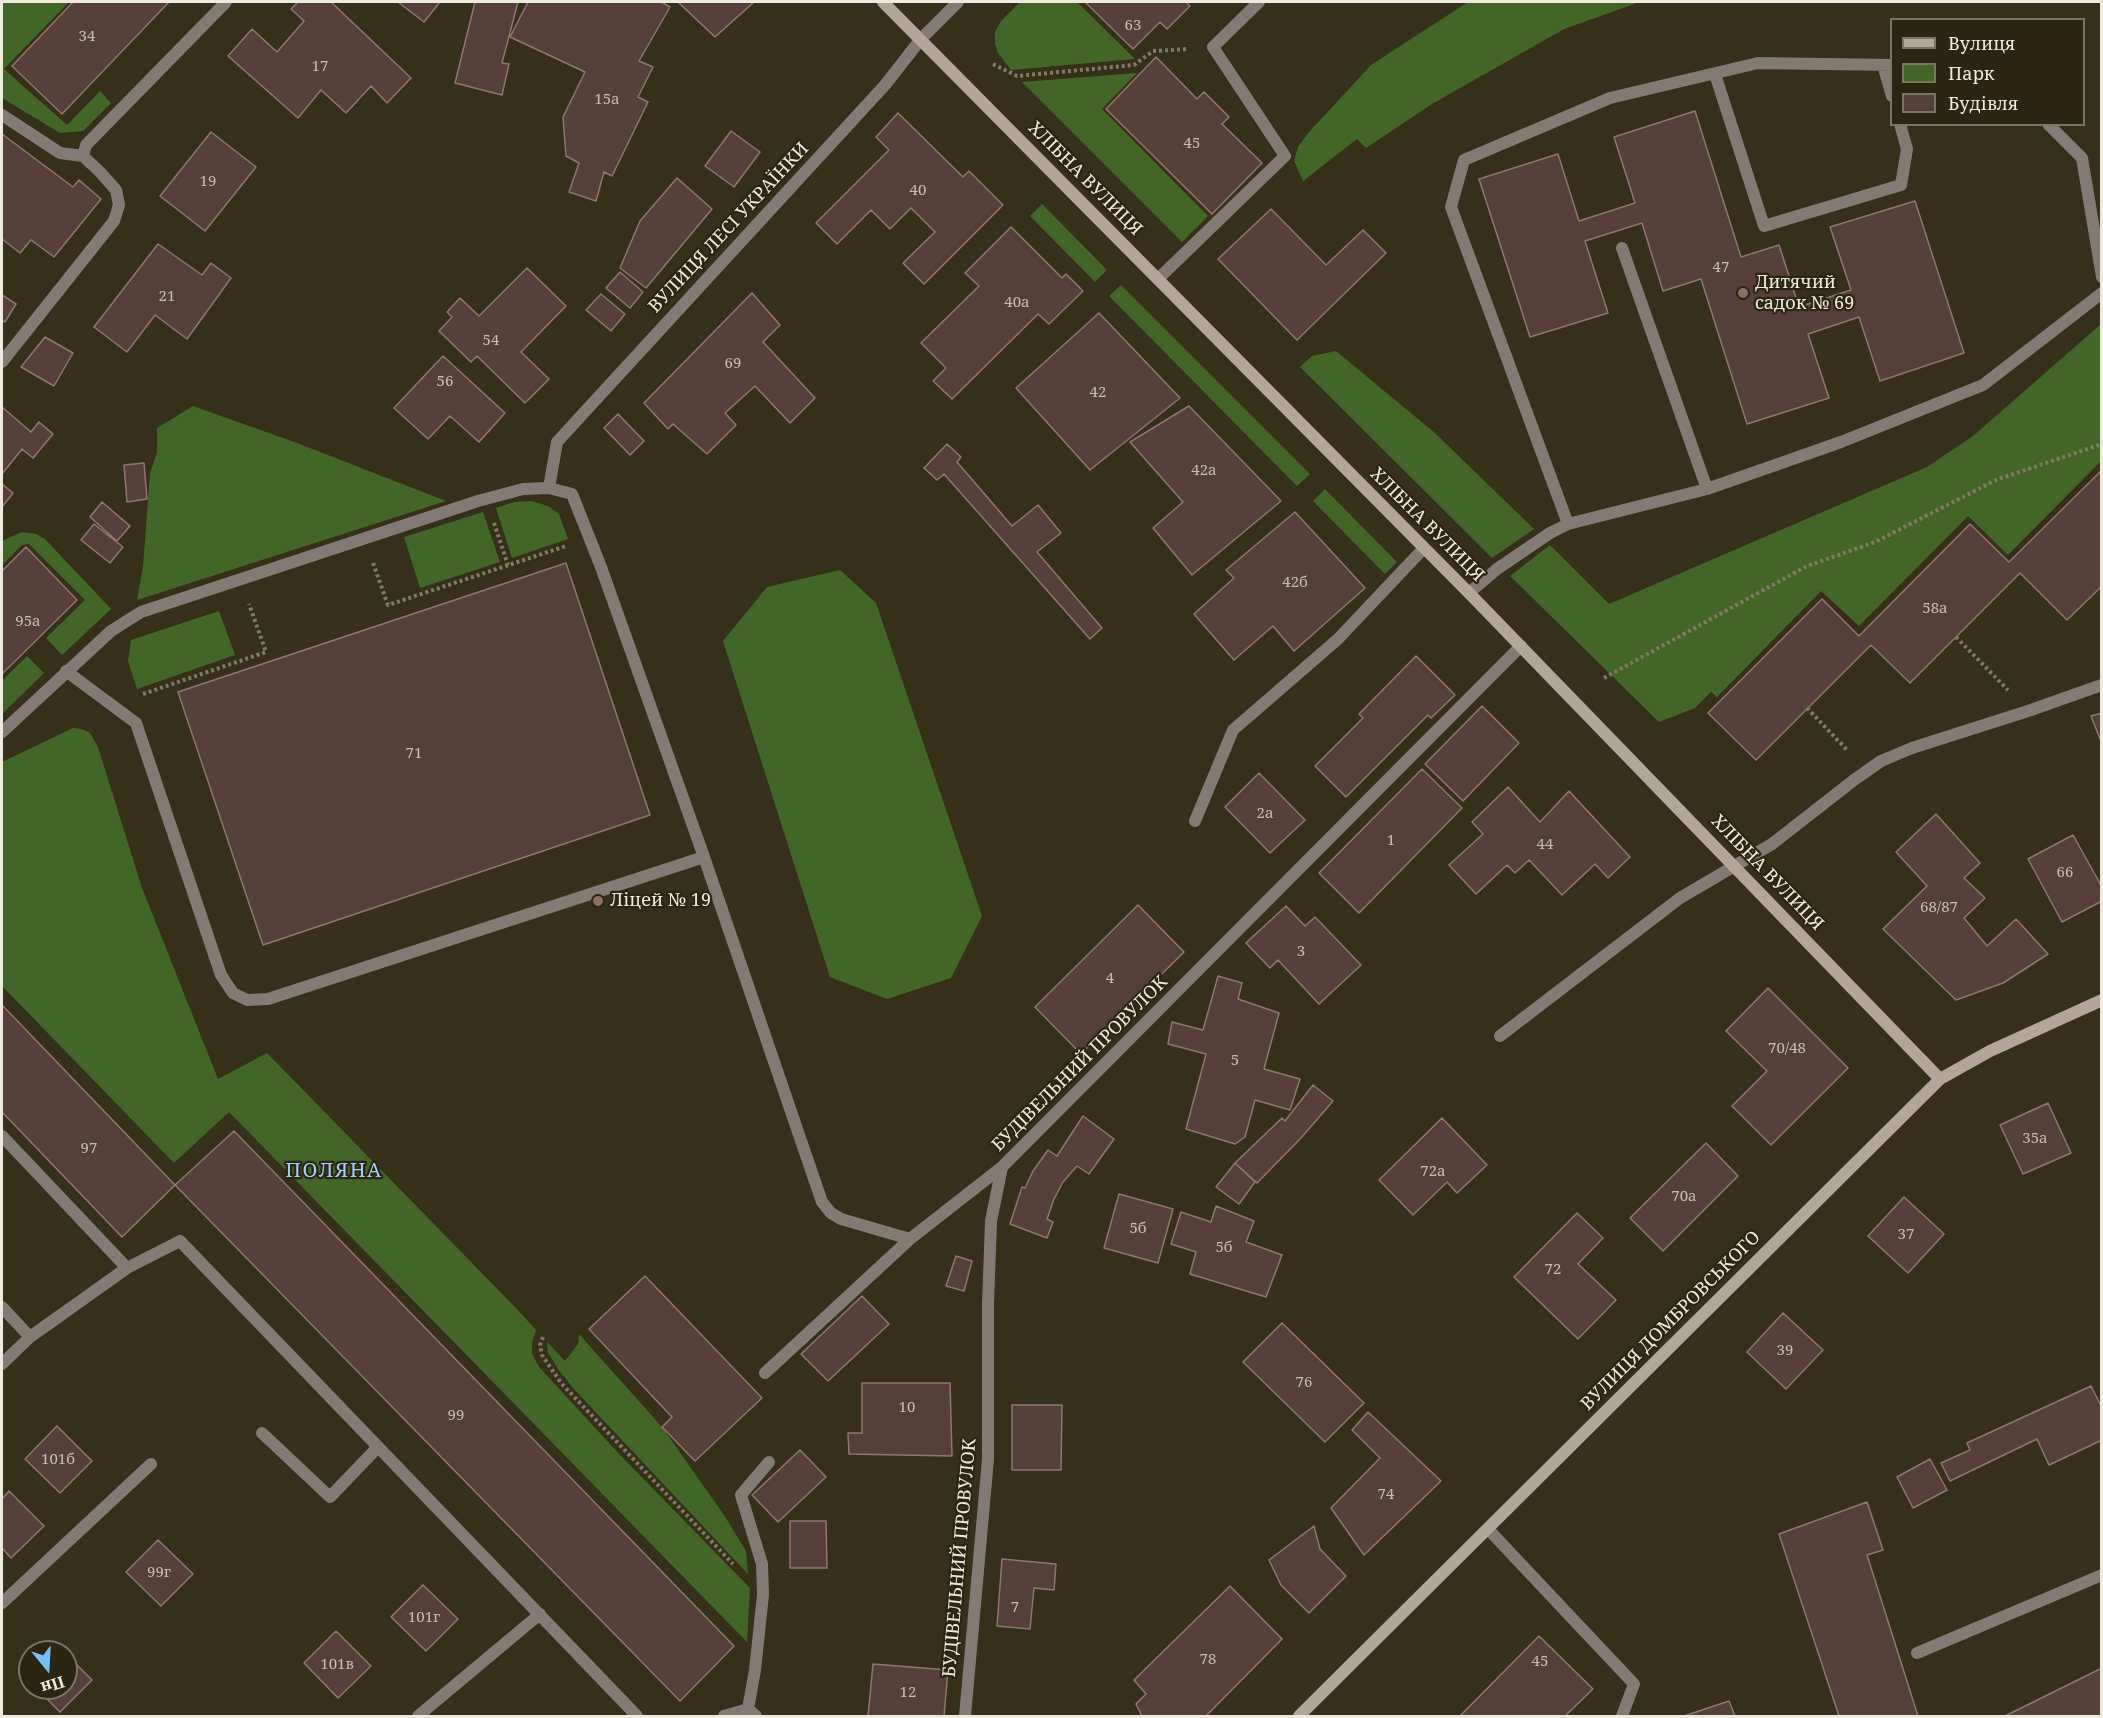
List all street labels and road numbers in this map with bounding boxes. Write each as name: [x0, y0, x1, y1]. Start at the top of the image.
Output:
street label: ХЛІБНА ВУЛИЦЯ: [1024, 118, 1146, 240]
street label: ВУЛИЦЯ ЛЕСІ УКРАЇНКИ: [644, 138, 814, 318]
street label: ХЛІБНА ВУЛИЦЯ: [1366, 464, 1488, 586]
street label: ХЛІБНА ВУЛИЦЯ: [1706, 811, 1828, 935]
street label: БУДІВЕЛЬНИЙ ПРОВУЛОК: [988, 972, 1172, 1156]
street label: ВУЛИЦЯ ДОМБРОВСЬКОГО: [1577, 1227, 1765, 1415]
street label: БУДІВЕЛЬНИЙ ПРОВУЛОК: [939, 1438, 981, 1678]

